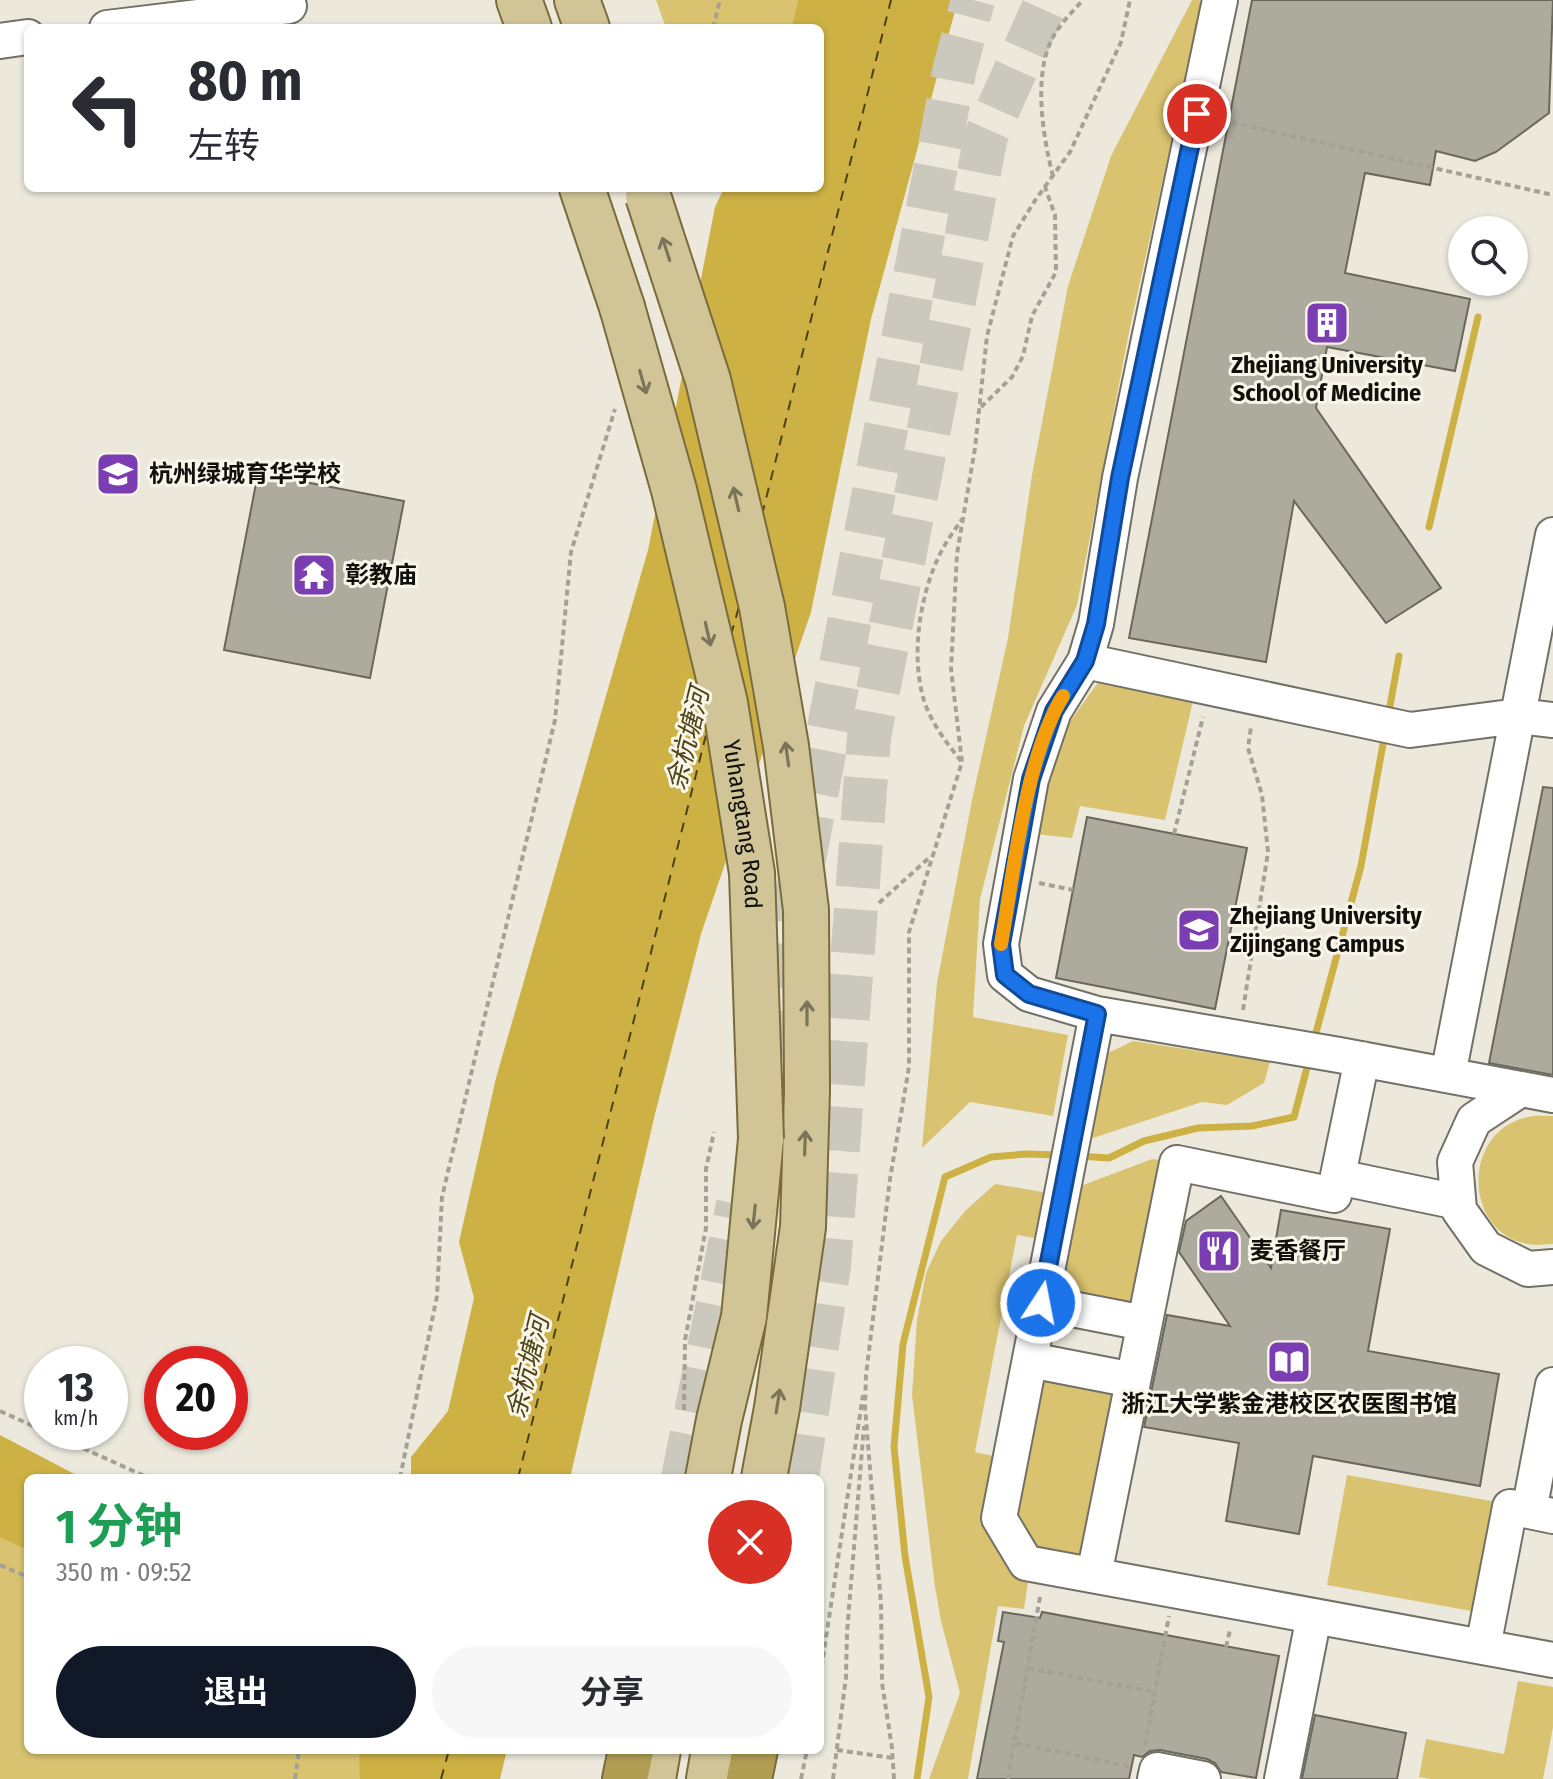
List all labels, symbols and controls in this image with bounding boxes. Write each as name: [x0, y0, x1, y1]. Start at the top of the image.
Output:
text: 80 m: [188, 48, 303, 115]
icon: left: [56, 56, 160, 160]
pin: [1163, 80, 1231, 148]
icon: arrive: [1175, 92, 1219, 136]
text: 左转: [188, 124, 260, 168]
map controls: [1448, 216, 1528, 296]
button: search: [1448, 216, 1528, 296]
one-way arrow: [657, 237, 672, 262]
building icon: Zhejiang University School of Medicine: [1303, 299, 1351, 347]
place label: Zhejiang University School of Medicine: [1231, 351, 1423, 407]
one-way arrow: [636, 369, 651, 395]
school or university icon: 杭州绿城育华学校: [94, 450, 142, 498]
place label: 杭州绿城育华学校: [149, 460, 341, 488]
one-way arrow: [728, 487, 743, 513]
temple icon: 彰教庙: [290, 551, 338, 599]
place label: 彰教庙: [345, 561, 417, 589]
one-way arrow: [702, 621, 717, 646]
water label: 余杭塘河: [660, 680, 717, 793]
street label: Yuhangtang Road: [717, 738, 767, 909]
one-way arrow: [779, 742, 794, 767]
place label: Zhejiang University Zijingang Campus: [1230, 902, 1422, 958]
school or university icon: Zhejiang University Zijingang Campus: [1175, 906, 1223, 954]
one-way arrow: [799, 1000, 815, 1027]
one-way arrow: [798, 1130, 813, 1157]
one-way arrow: [746, 1203, 761, 1230]
restaurant icon: 麦香餐厅: [1195, 1227, 1243, 1275]
place label: 麦香餐厅: [1250, 1237, 1346, 1265]
position arrow: [999, 1261, 1083, 1345]
water label: 余杭塘河: [500, 1308, 557, 1421]
library icon: 浙江大学紫金港校区农医图书馆: [1265, 1338, 1313, 1386]
speed limit sign: 20: [144, 1346, 248, 1450]
text: 13: [58, 1364, 94, 1412]
one-way arrow: [771, 1389, 786, 1414]
place label: 浙江大学紫金港校区农医图书馆: [1121, 1390, 1457, 1418]
text: km/h: [54, 1406, 98, 1430]
text: 1 分钟: [56, 1498, 182, 1556]
button: close: [708, 1500, 792, 1584]
text: 350 m · 09:52: [56, 1557, 192, 1588]
button: 退出: [56, 1646, 416, 1738]
button: 分享: [432, 1646, 792, 1738]

